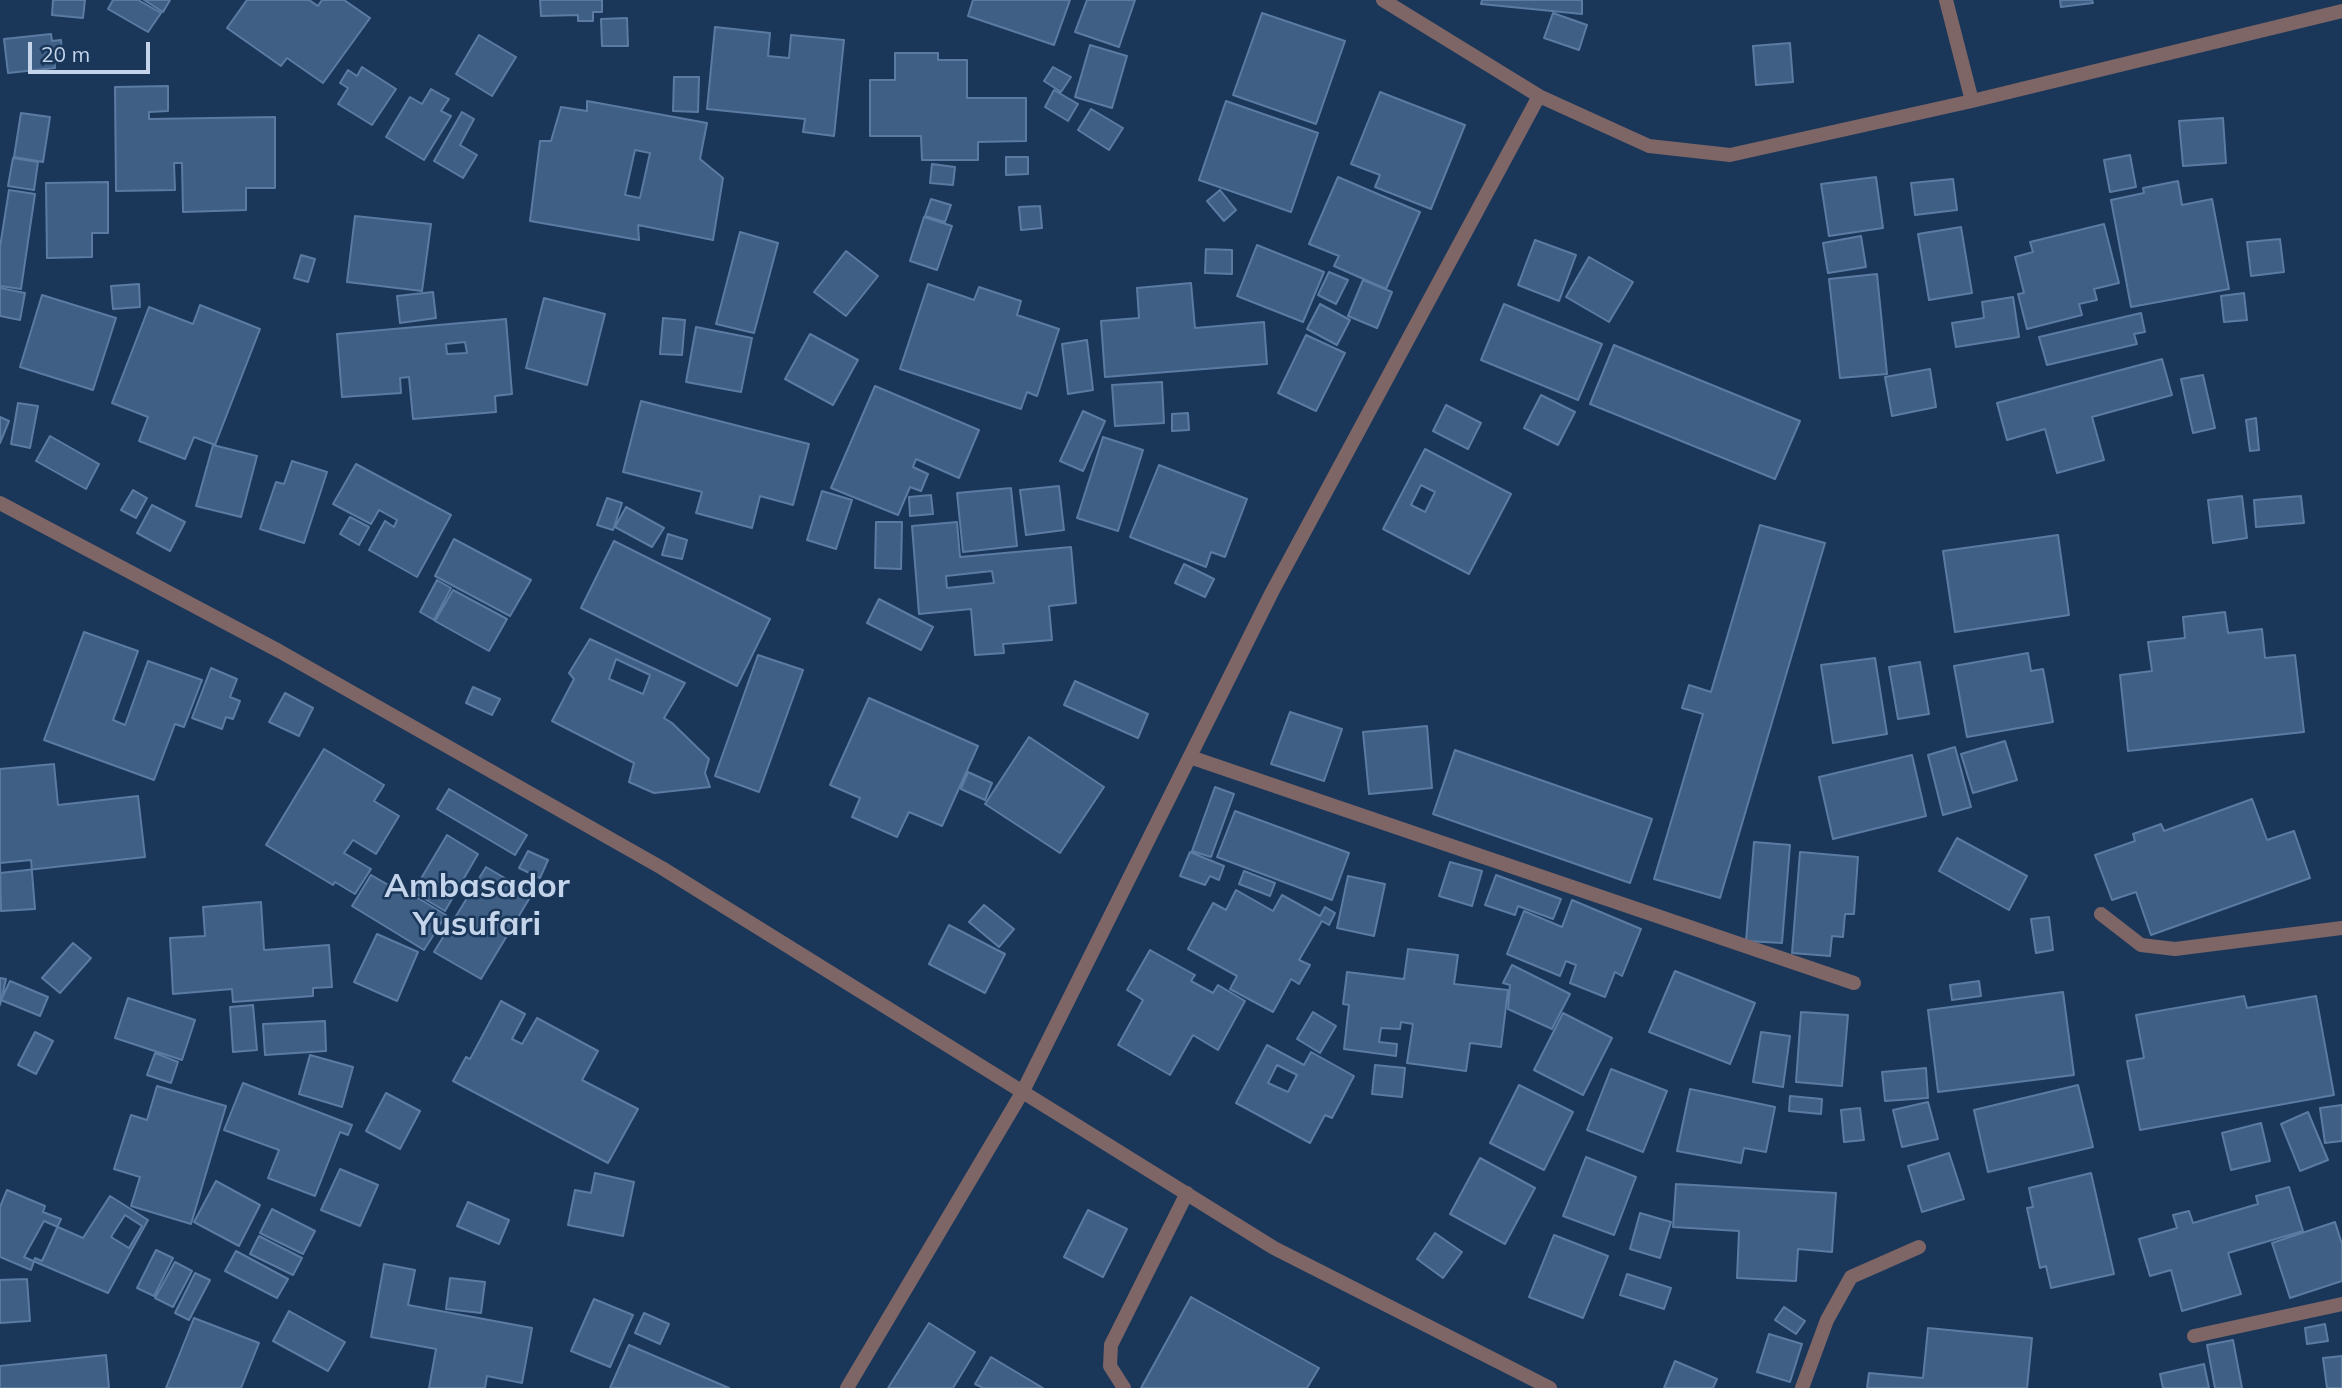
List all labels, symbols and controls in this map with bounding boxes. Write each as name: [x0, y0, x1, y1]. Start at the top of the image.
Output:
scale bar: [32, 28, 154, 72]
text: 20 m: [41, 41, 90, 67]
district label: Ambasador Yusufari: [384, 867, 570, 945]

